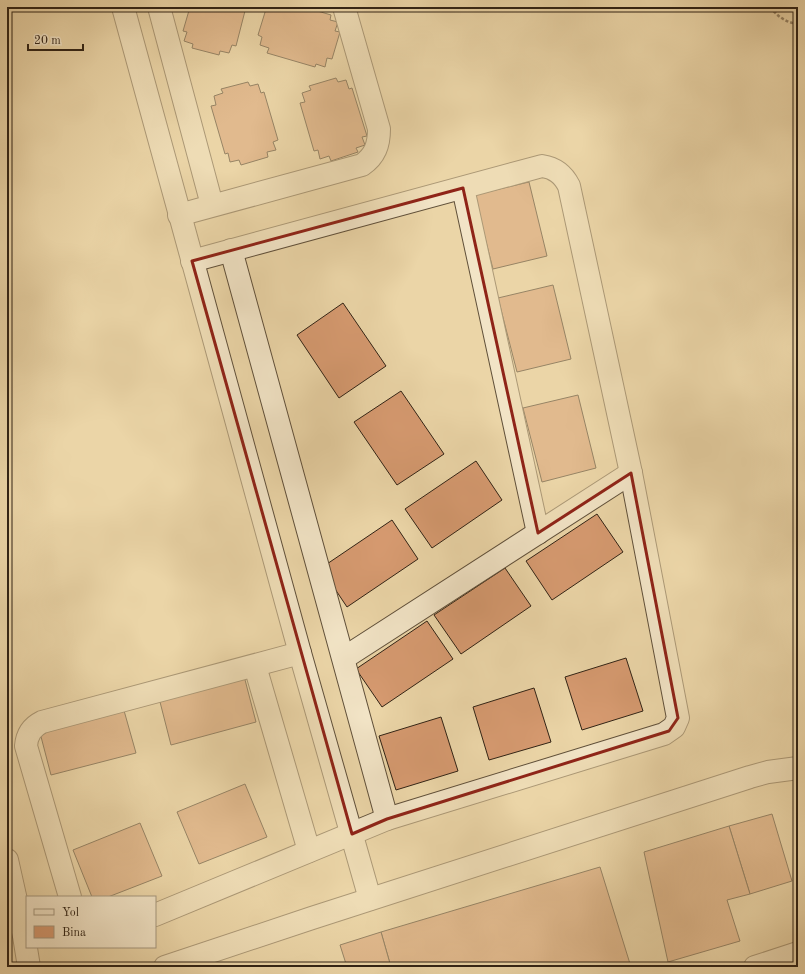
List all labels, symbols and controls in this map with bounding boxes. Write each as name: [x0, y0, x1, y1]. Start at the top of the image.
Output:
scale bar: [28, 26, 83, 52]
text: 20 m: [34, 35, 61, 47]
legend: [26, 896, 156, 948]
text: Yol: [62, 907, 79, 919]
text: Bina: [62, 927, 86, 939]

